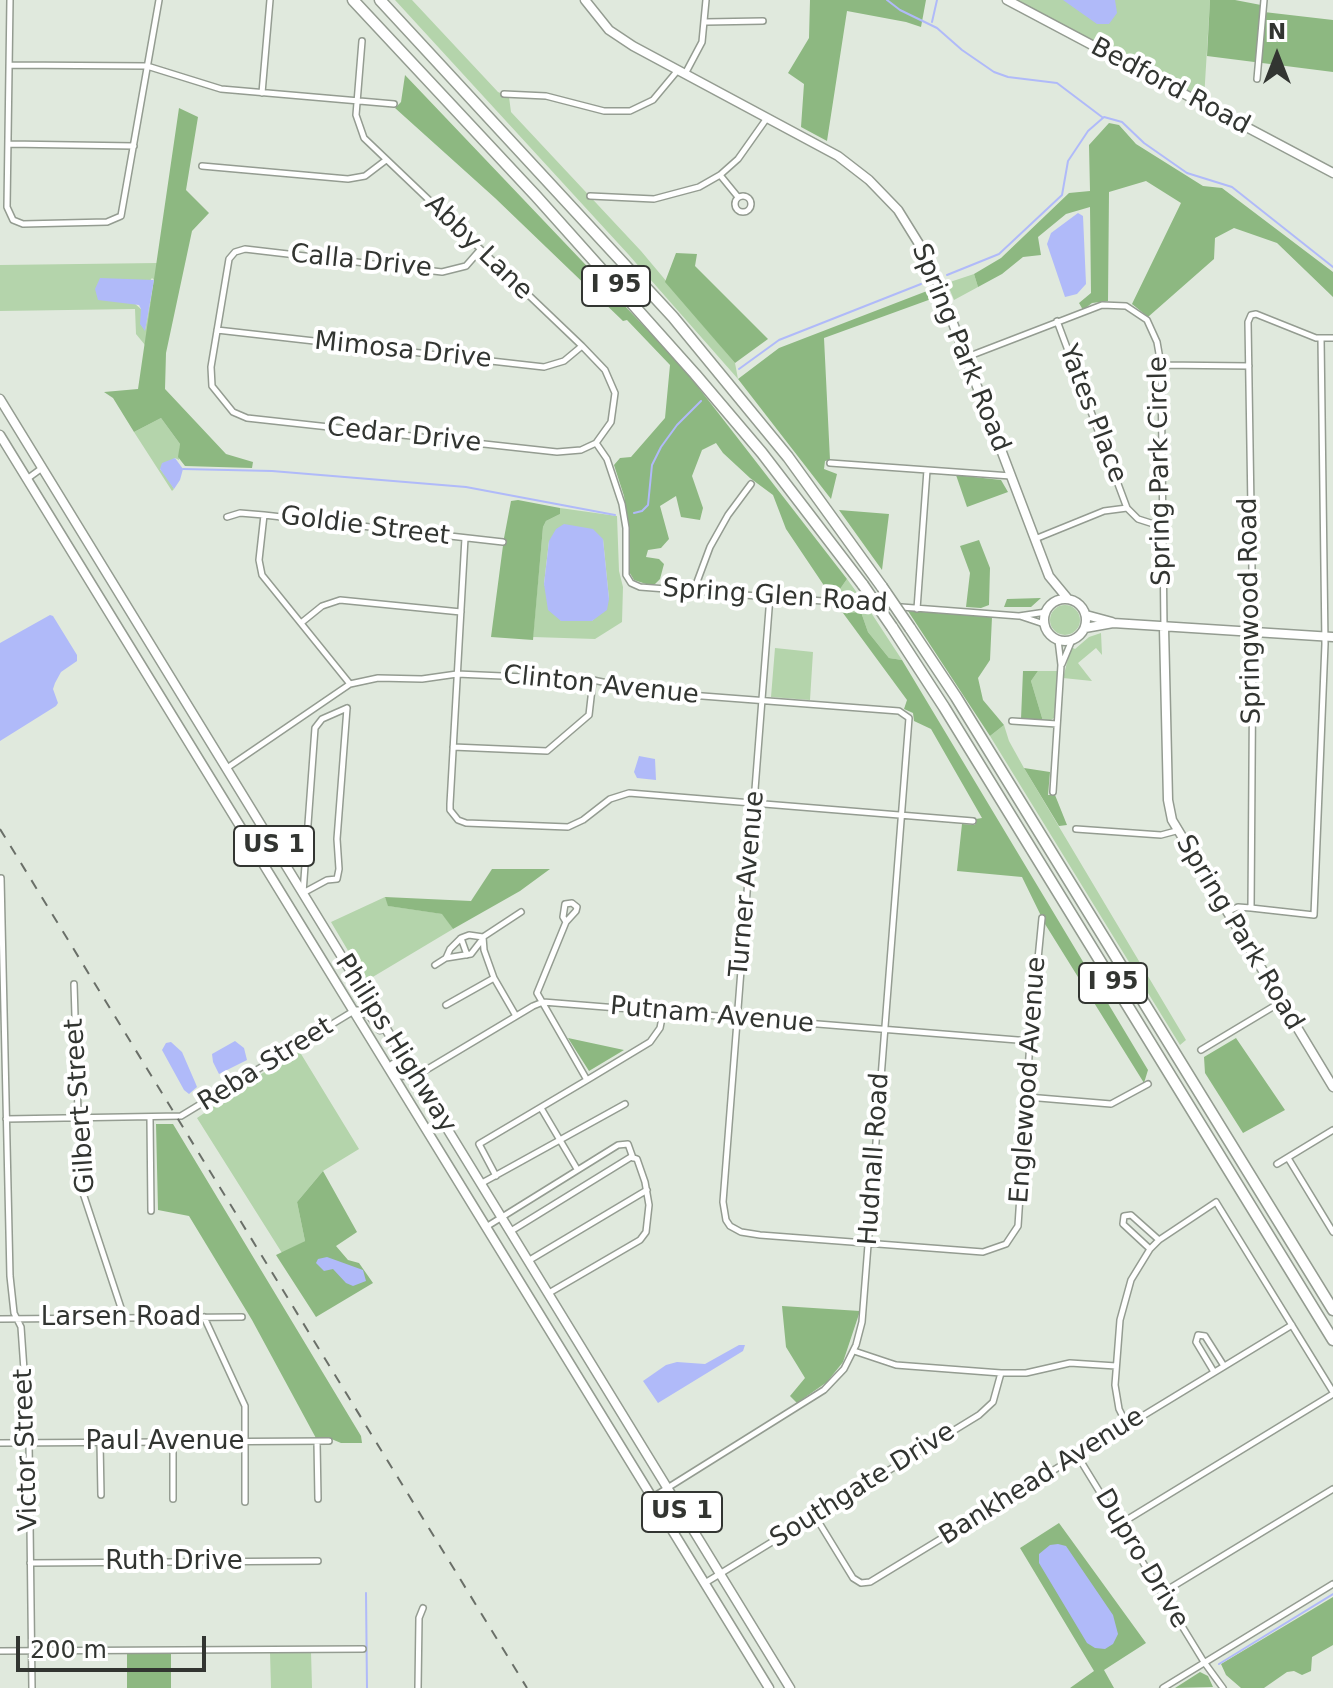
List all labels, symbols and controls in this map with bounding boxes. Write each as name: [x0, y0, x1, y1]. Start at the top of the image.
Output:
north arrow: [1237, 16, 1317, 96]
text: N: [1268, 19, 1286, 44]
street label: Bedford Road: [1085, 32, 1255, 142]
street label: Abby Lane: [418, 189, 538, 307]
street label: Calla Drive: [289, 239, 433, 285]
street label: Spring Park Road: [904, 239, 1016, 457]
road number: I 95: [582, 266, 650, 306]
street label: Mimosa Drive: [313, 326, 493, 376]
street label: Yates Place: [1051, 341, 1133, 487]
street label: Spring Park Circle: [1143, 356, 1179, 586]
street label: Cedar Drive: [325, 412, 483, 460]
street label: Springwood Road: [1233, 497, 1269, 725]
street label: Goldie Street: [279, 501, 451, 553]
street label: Spring Glen Road: [661, 574, 889, 620]
street label: Clinton Avenue: [502, 660, 700, 712]
street label: Turner Avenue: [724, 790, 772, 978]
road number: US 1: [234, 826, 314, 866]
street label: Spring Park Road: [1168, 830, 1310, 1036]
street label: Philips Highway: [328, 949, 462, 1139]
street label: Englewood Avenue: [1005, 956, 1053, 1204]
road number: I 95: [1079, 963, 1147, 1003]
street label: Putnam Avenue: [609, 992, 815, 1040]
street label: Reba Street: [193, 1011, 339, 1119]
street label: Gilbert Street: [59, 1018, 103, 1194]
street label: Hudnall Road: [853, 1072, 897, 1246]
street label: Larsen Road: [41, 1302, 201, 1334]
street label: Victor Street: [9, 1368, 45, 1532]
street label: Bankhead Avenue: [934, 1401, 1150, 1553]
street label: Southgate Drive: [765, 1417, 961, 1555]
street label: Paul Avenue: [85, 1426, 245, 1458]
street label: Dupro Drive: [1087, 1484, 1195, 1634]
road number: US 1: [642, 1492, 722, 1532]
street label: Ruth Drive: [105, 1546, 243, 1578]
scale bar: [20, 1620, 210, 1670]
text: 200 m: [30, 1636, 107, 1664]

